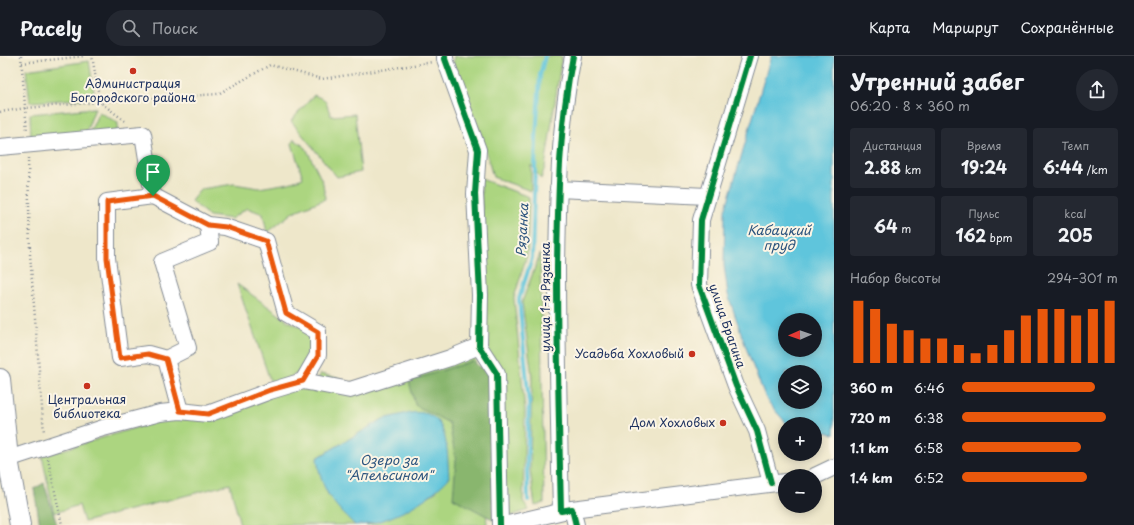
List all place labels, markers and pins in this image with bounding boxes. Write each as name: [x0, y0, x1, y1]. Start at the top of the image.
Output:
marker: Администрация Богородского района: [128, 66, 138, 76]
place label: Администрация Богородского района: [70, 74, 196, 106]
pin: [136, 155, 170, 196]
place label: Усадьба Хохловый: [575, 344, 684, 362]
marker: Усадьба Хохловый: [687, 349, 697, 359]
marker: Центральная библиотека: [82, 381, 92, 391]
place label: Центральная библиотека: [48, 390, 126, 422]
place label: Дом Хохловых: [629, 413, 715, 431]
marker: Дом Хохловых: [718, 418, 728, 428]

